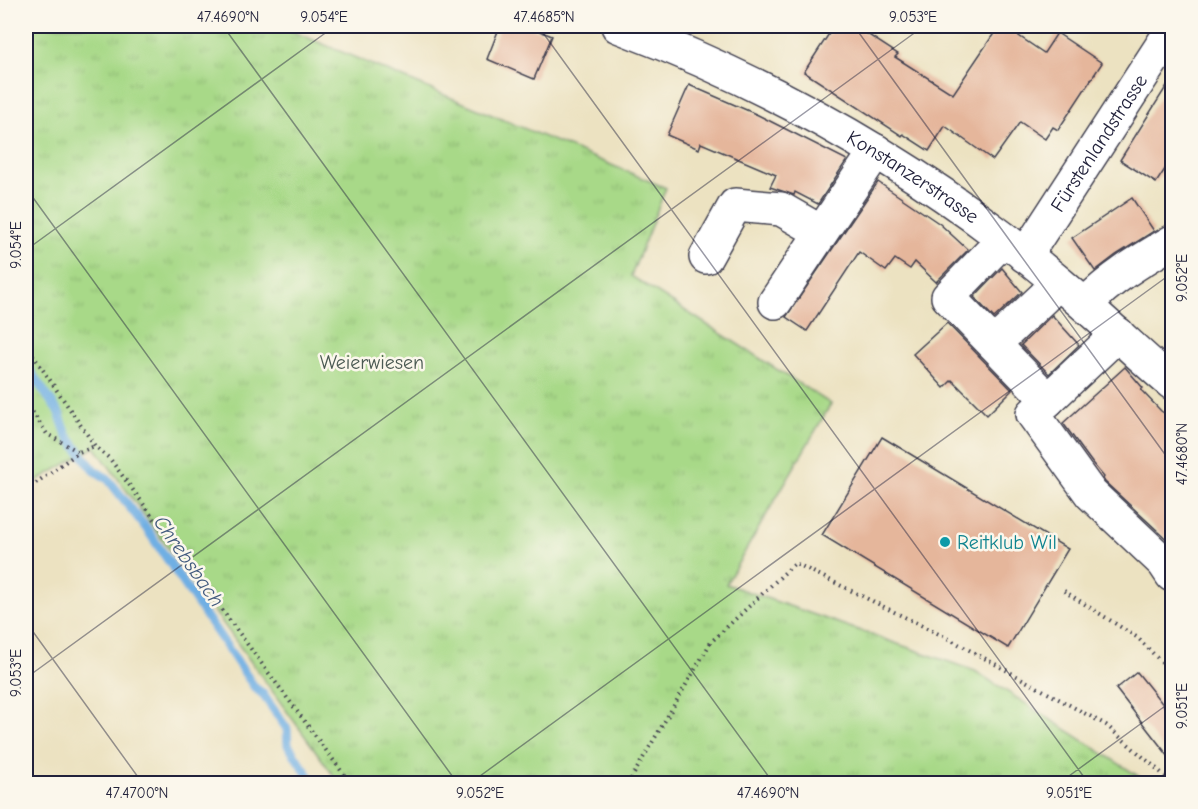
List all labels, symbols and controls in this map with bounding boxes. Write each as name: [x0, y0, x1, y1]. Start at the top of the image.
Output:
text: 47.4690°N: [197, 8, 259, 26]
text: 9.054°E: [300, 8, 348, 26]
text: 47.4685°N: [513, 8, 575, 26]
text: 9.053°E: [889, 8, 937, 26]
street label: Fürstenlandstrasse: [1046, 70, 1152, 216]
street label: Konstanzerstrasse: [843, 126, 983, 228]
text: 9.054°E: [7, 221, 25, 269]
text: 9.052°E: [1173, 254, 1191, 302]
park label: Weierwiesen: [320, 351, 424, 374]
text: 47.4680°N: [1173, 423, 1191, 485]
water label: Chrebsbach: [149, 511, 229, 611]
place label: Reitklub Wil: [957, 531, 1057, 554]
marker: Reitklub Wil: [938, 535, 952, 549]
text: 9.053°E: [7, 649, 25, 697]
text: 9.051°E: [1173, 683, 1191, 729]
text: 47.4700°N: [106, 784, 168, 802]
text: 9.052°E: [456, 784, 504, 802]
text: 47.4690°N: [737, 784, 799, 802]
text: 9.051°E: [1046, 784, 1092, 802]

